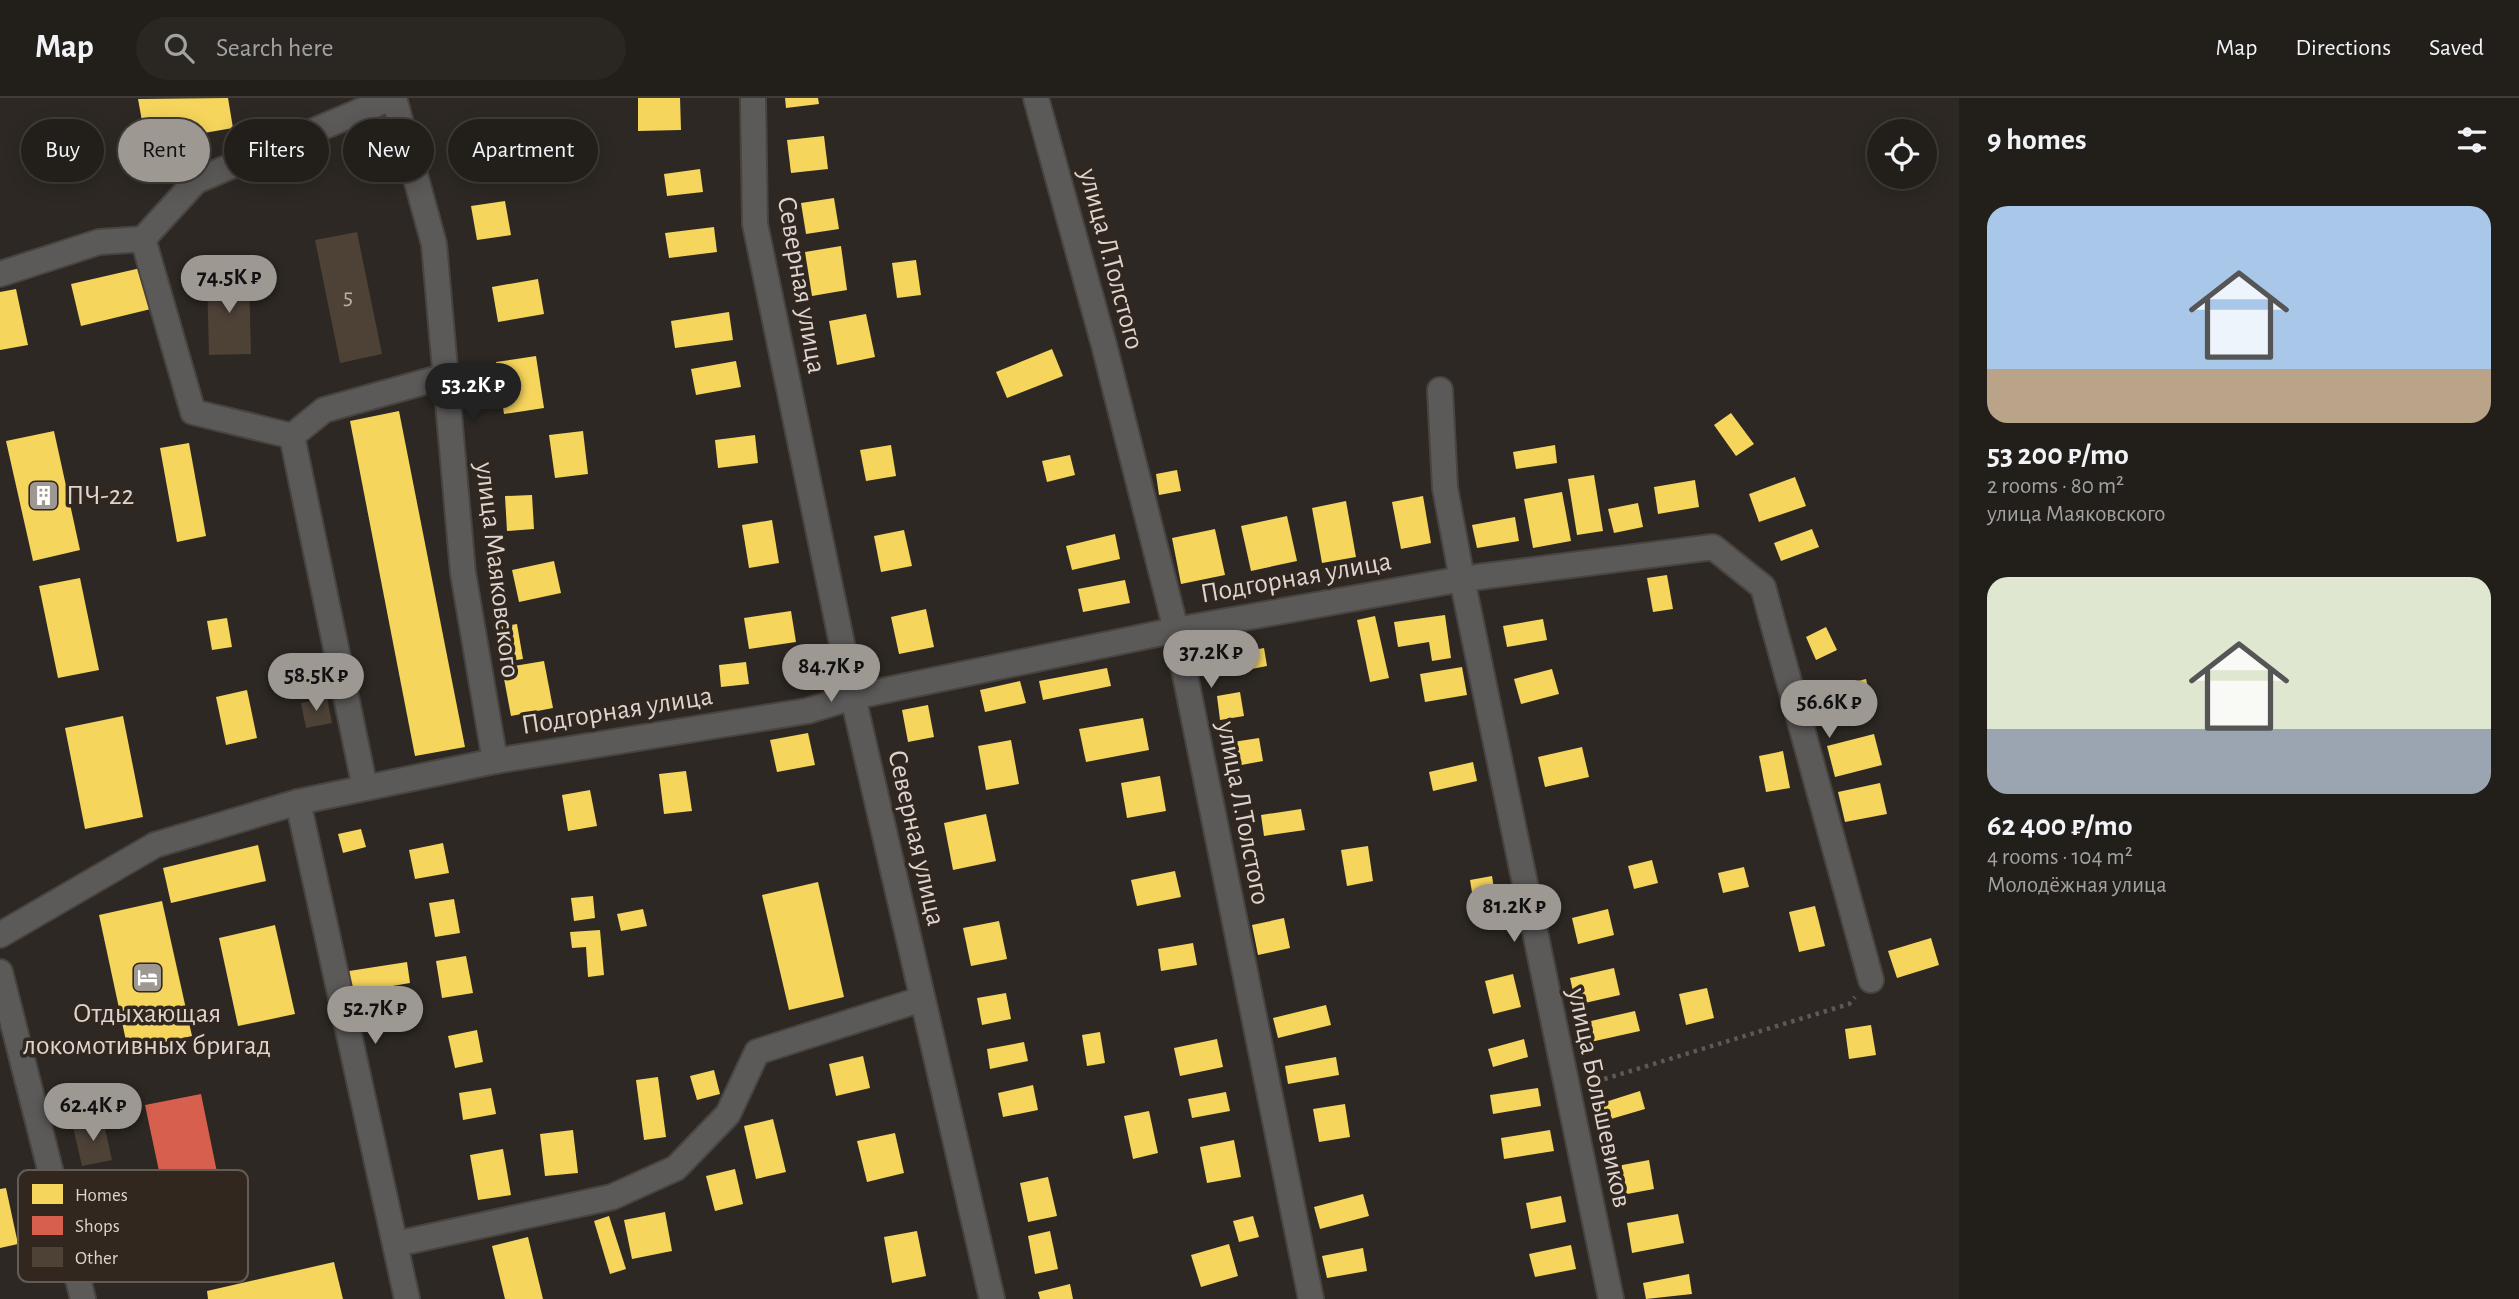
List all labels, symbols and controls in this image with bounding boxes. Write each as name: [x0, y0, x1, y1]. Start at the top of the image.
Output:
search box: [136, 17, 626, 80]
icon: search: [160, 29, 198, 67]
text: Map: [35, 31, 94, 64]
text: Search here: [216, 35, 334, 61]
text: Map: [2215, 36, 2257, 60]
text: Directions: [2295, 36, 2391, 60]
text: Saved: [2429, 36, 2484, 60]
chip: Buy: [21, 119, 104, 182]
chip: Rent: [118, 119, 210, 182]
chip: Filters: [224, 119, 329, 182]
chip: New: [343, 119, 434, 182]
chip: Apartment: [448, 119, 598, 182]
map controls: [1867, 119, 1937, 189]
button: locate: [1867, 119, 1937, 189]
icon: filters: [2453, 121, 2491, 159]
text: 9 homes: [1987, 125, 2087, 155]
street label: улица Л.Толстого: [1073, 165, 1149, 352]
street label: Северная улица: [772, 194, 830, 376]
icon: home: [2176, 252, 2302, 378]
pin: 74.5K ₽: [164, 256, 294, 315]
text: 74.5K ₽: [197, 266, 261, 289]
house number: 5: [343, 285, 353, 309]
pin: 53.2K ₽: [408, 364, 538, 423]
text: 53.2K ₽: [441, 374, 505, 397]
text: 53 200 ₽/mo: [1987, 440, 2129, 470]
street label: улица Маяковского: [470, 459, 524, 680]
text: 2 rooms · 80 m²: [1987, 475, 2124, 498]
building icon: ПЧ-22: [26, 479, 60, 513]
place label: ПЧ-22: [66, 482, 134, 510]
text: улица Маяковского: [1987, 503, 2166, 526]
street label: Подгорная улица: [1198, 547, 1394, 609]
icon: home: [2176, 623, 2302, 749]
pin: 37.2K ₽: [1146, 630, 1276, 690]
text: 37.2K ₽: [1179, 641, 1243, 664]
pin: 84.7K ₽: [766, 644, 896, 704]
pin: 58.5K ₽: [251, 654, 381, 713]
text: 84.7K ₽: [798, 655, 864, 678]
text: 58.5K ₽: [284, 664, 348, 687]
pin: 56.6K ₽: [1764, 680, 1894, 740]
street label: Подгорная улица: [519, 682, 715, 740]
text: 56.6K ₽: [1796, 691, 1862, 714]
street label: улица Л.Толстого: [1211, 718, 1274, 907]
street label: Северная улица: [882, 747, 950, 929]
text: 62 400 ₽/mo: [1987, 811, 2133, 841]
text: 4 rooms · 104 m²: [1987, 846, 2133, 869]
text: Молодёжная улица: [1987, 874, 2167, 897]
pin: 81.2K ₽: [1449, 884, 1579, 944]
text: 81.2K ₽: [1482, 895, 1546, 918]
hotel icon: Отдыхающая локомотивных бригад: [130, 960, 164, 994]
street label: улица Большевиков: [1562, 985, 1636, 1210]
pin: 52.7K ₽: [310, 986, 440, 1046]
text: 52.7K ₽: [343, 997, 407, 1020]
place label: Отдыхающая локомотивных бригад: [23, 1000, 271, 1060]
pin: 62.4K ₽: [28, 1084, 158, 1143]
text: 62.4K ₽: [60, 1094, 126, 1117]
legend: [18, 1170, 248, 1282]
text: Homes: [75, 1186, 128, 1205]
text: Shops: [75, 1217, 120, 1236]
text: Other: [75, 1249, 118, 1268]

